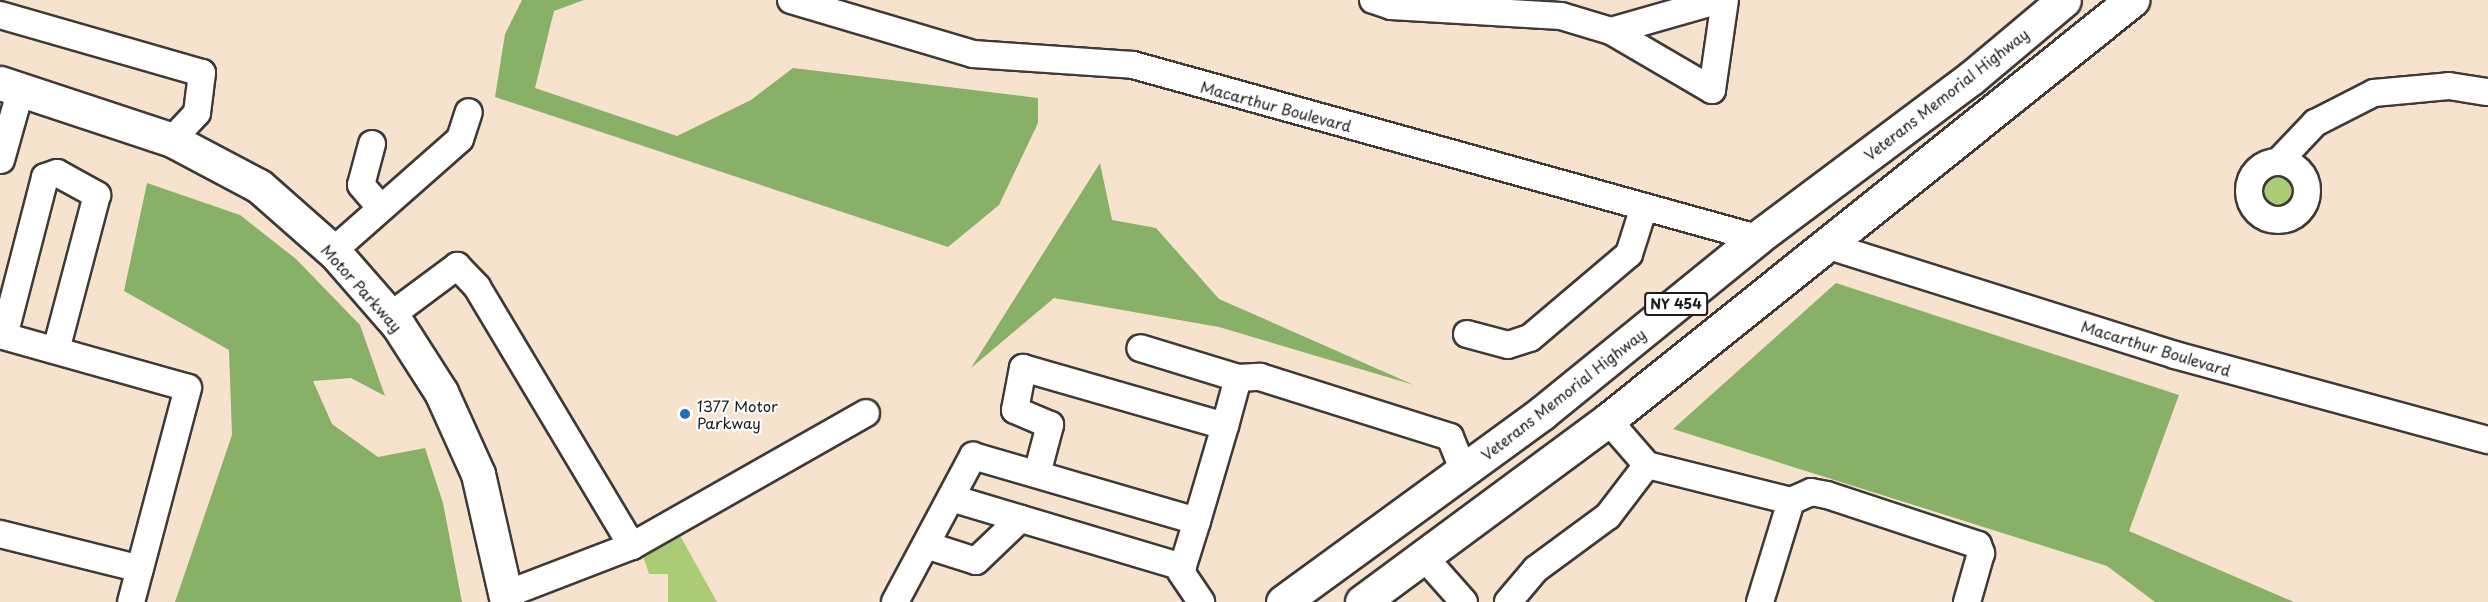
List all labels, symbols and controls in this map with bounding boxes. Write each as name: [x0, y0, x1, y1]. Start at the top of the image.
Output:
street label: Veterans Memorial Highway: [1860, 24, 2032, 164]
street label: Macarthur Boulevard: [1199, 77, 1353, 135]
street label: Motor Parkway: [318, 240, 406, 336]
road number: NY 454: [1643, 293, 1709, 315]
street label: Macarthur Boulevard: [2079, 317, 2233, 379]
street label: Veterans Memorial Highway: [1477, 324, 1649, 464]
place label: 1377 Motor Parkway: [697, 396, 777, 431]
marker: 1377 Motor Parkway: [678, 407, 692, 421]

